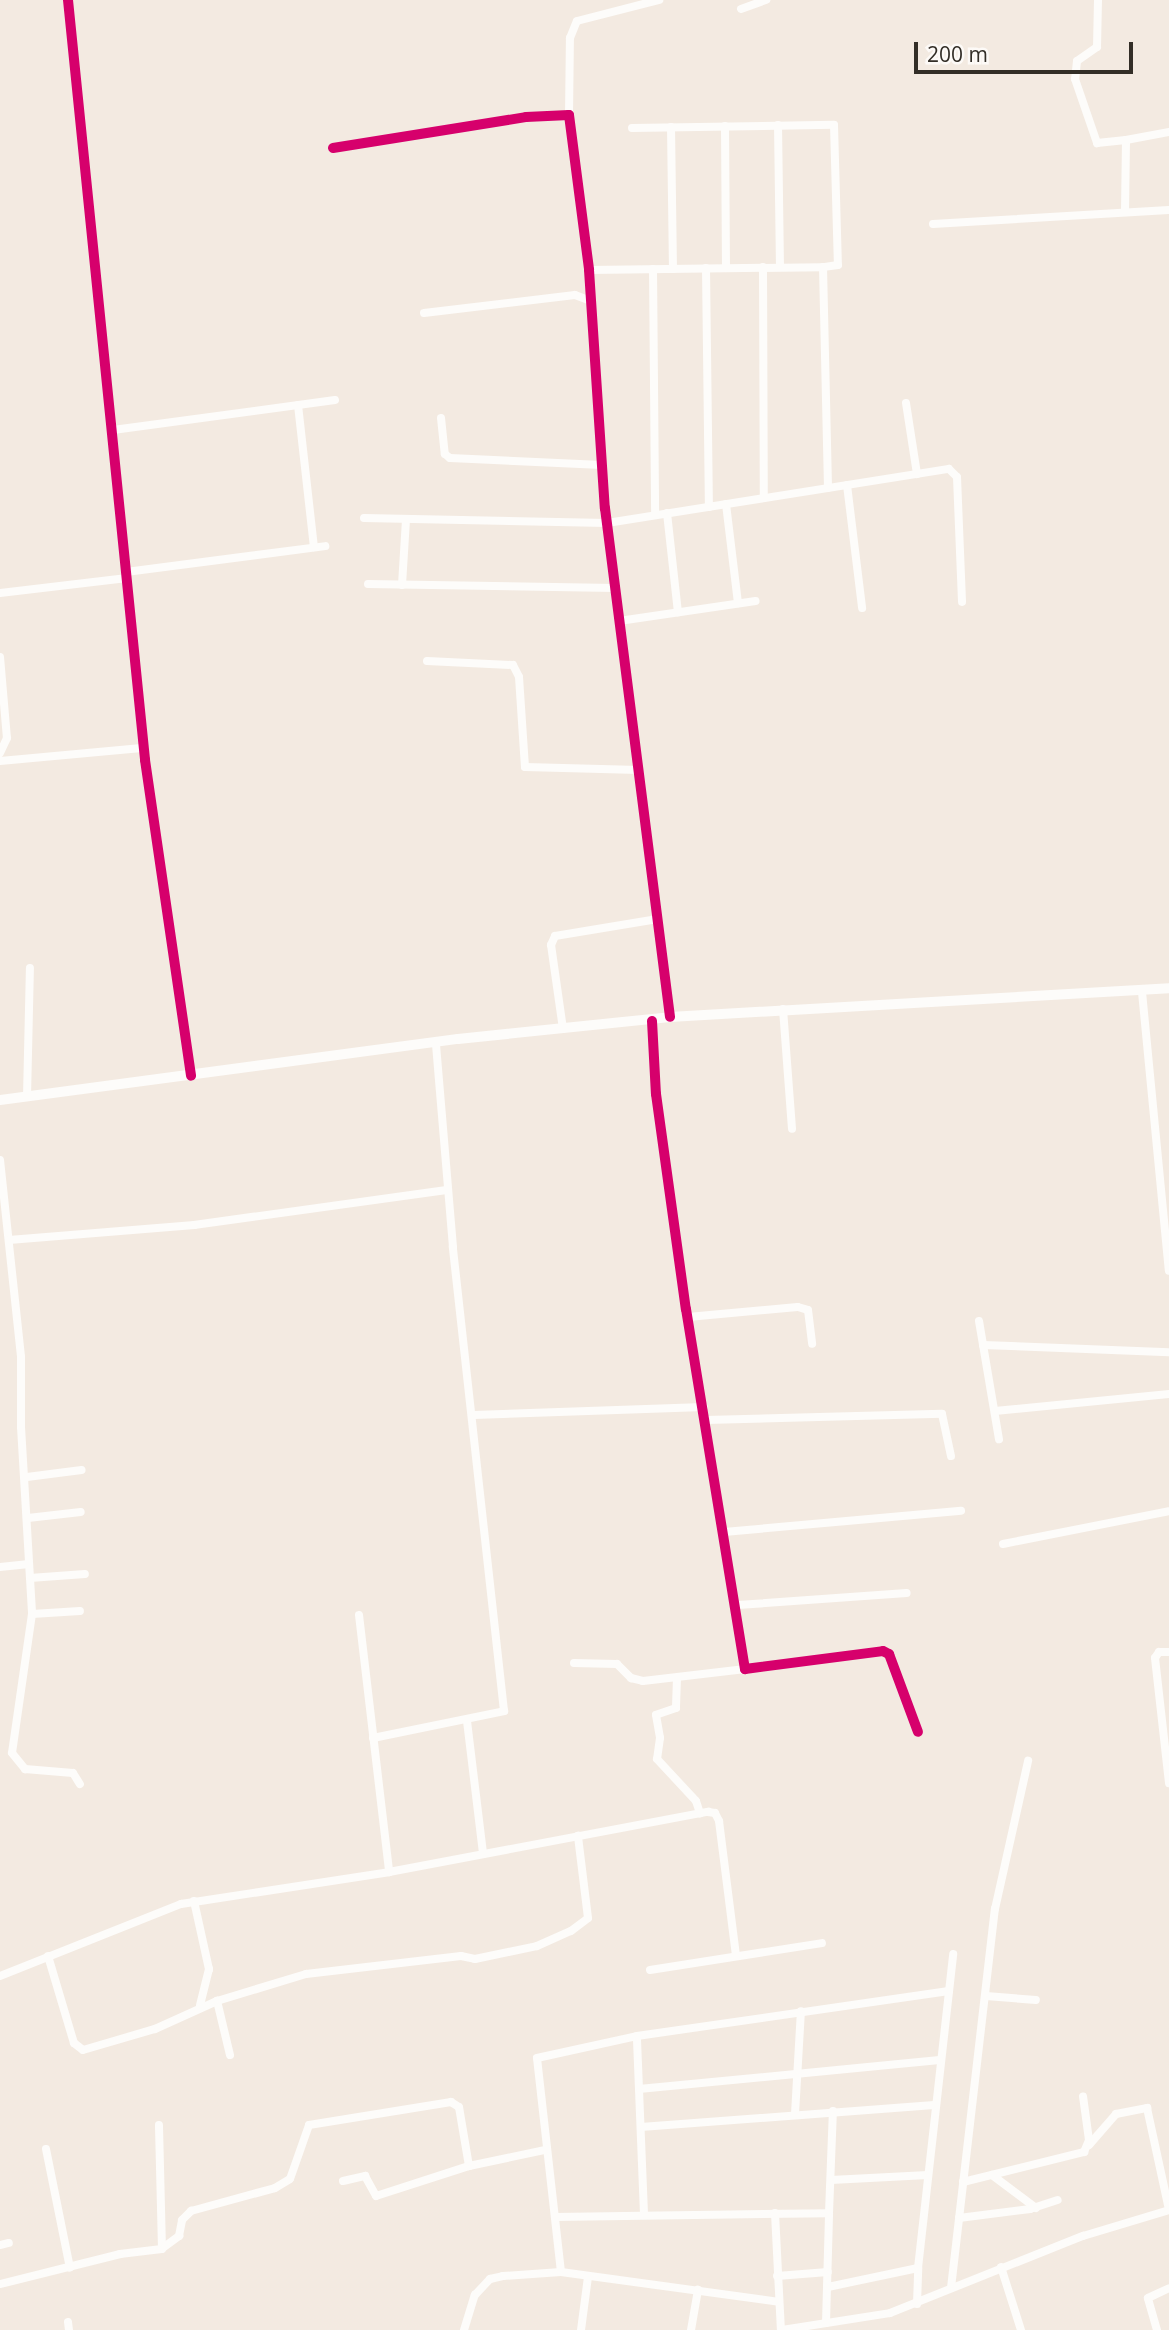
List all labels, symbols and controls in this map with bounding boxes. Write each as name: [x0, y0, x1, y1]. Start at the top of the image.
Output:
scale bar: [917, 28, 1136, 72]
text: 200 m: [927, 40, 988, 68]

